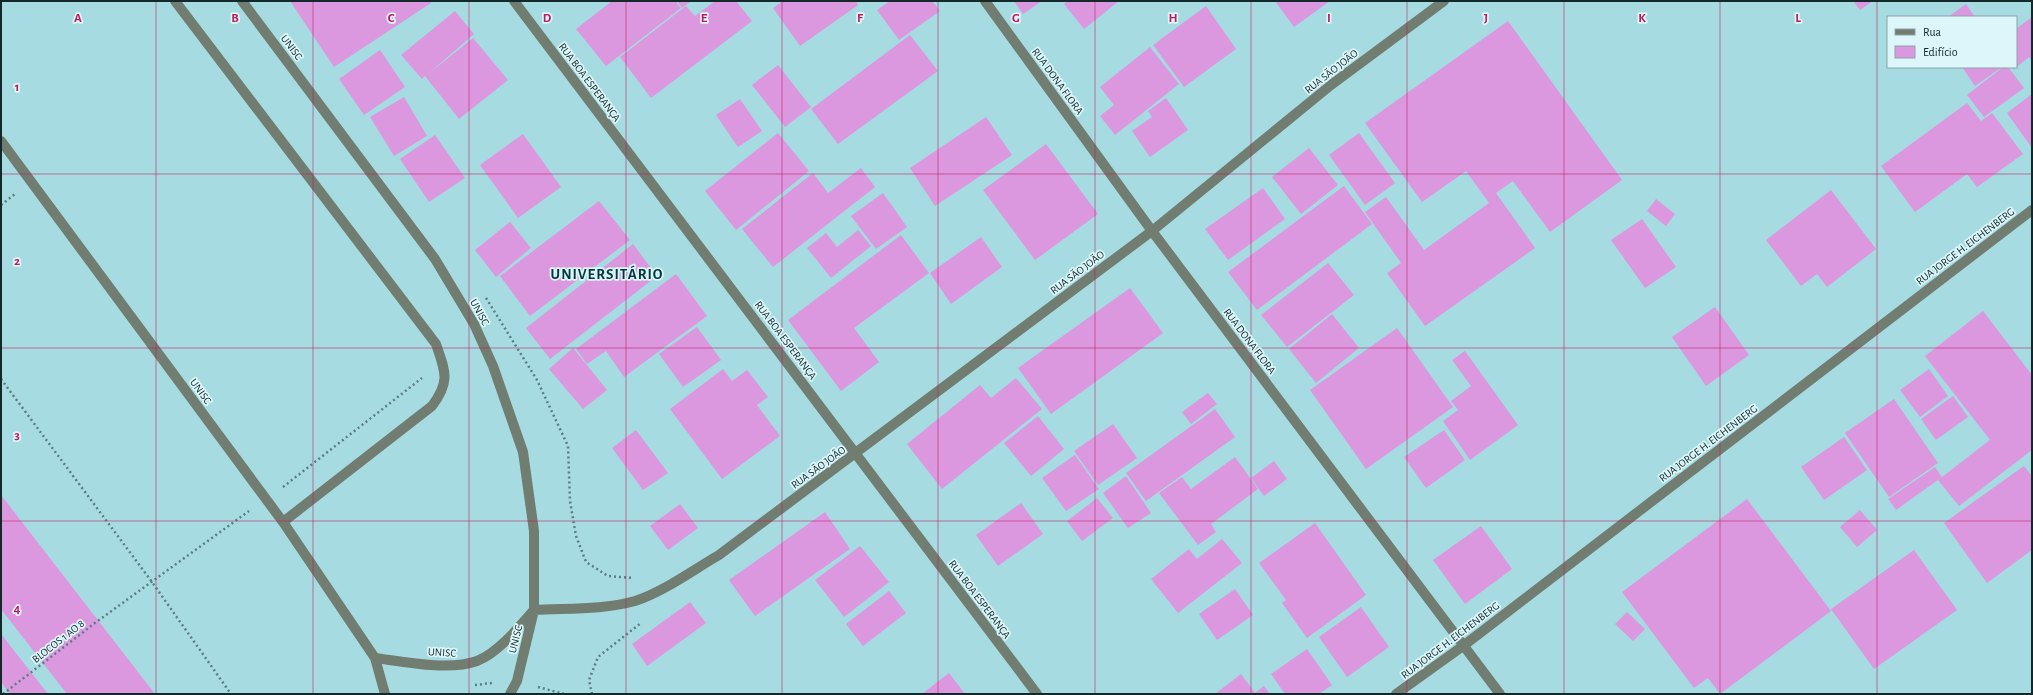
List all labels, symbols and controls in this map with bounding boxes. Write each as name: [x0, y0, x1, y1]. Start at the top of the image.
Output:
text: A: [74, 12, 82, 25]
text: B: [231, 12, 239, 25]
text: C: [388, 12, 395, 25]
text: D: [543, 12, 552, 25]
text: E: [701, 12, 708, 25]
text: F: [857, 12, 864, 25]
text: G: [1012, 12, 1020, 25]
text: H: [1168, 12, 1178, 25]
text: I: [1327, 12, 1331, 25]
text: J: [1484, 12, 1488, 25]
text: K: [1638, 12, 1646, 25]
text: L: [1795, 12, 1801, 25]
legend: [1887, 16, 2017, 68]
text: Rua: [1923, 26, 1942, 38]
street label: UNISC: [279, 33, 305, 62]
street label: RUA BOA ESPERANÇA: [557, 41, 623, 124]
street label: RUA DONA FLORA: [1030, 46, 1086, 117]
text: Edifício: [1923, 46, 1958, 58]
street label: RUA SÃO JOÃO: [1303, 47, 1360, 95]
text: 1: [15, 81, 19, 94]
street label: RUA JORGE H. EICHENBERG: [1914, 206, 2017, 287]
street label: RUA SÃO JOÃO: [1048, 249, 1106, 296]
text: 2: [14, 255, 20, 268]
district label: UNIVERSITÁRIO: [551, 265, 663, 282]
street label: UNISC: [468, 297, 491, 328]
street label: RUA BOA ESPERANÇA: [753, 299, 819, 382]
street label: RUA DONA FLORA: [1221, 306, 1278, 377]
street label: UNISC: [188, 377, 214, 406]
street label: RUA JORGE H. EICHENBERG: [1657, 403, 1760, 484]
text: 3: [14, 429, 20, 442]
street label: RUA SÃO JOÃO: [789, 444, 848, 491]
street label: RUA BOA ESPERANÇA: [947, 558, 1013, 641]
street label: RUA JORGE H. EICHENBERG: [1399, 600, 1502, 681]
text: 4: [14, 603, 21, 616]
street label: BLOCOS 1 AO 8: [30, 618, 86, 665]
street label: UNISC: [507, 624, 524, 654]
street label: UNISC: [428, 646, 457, 659]

